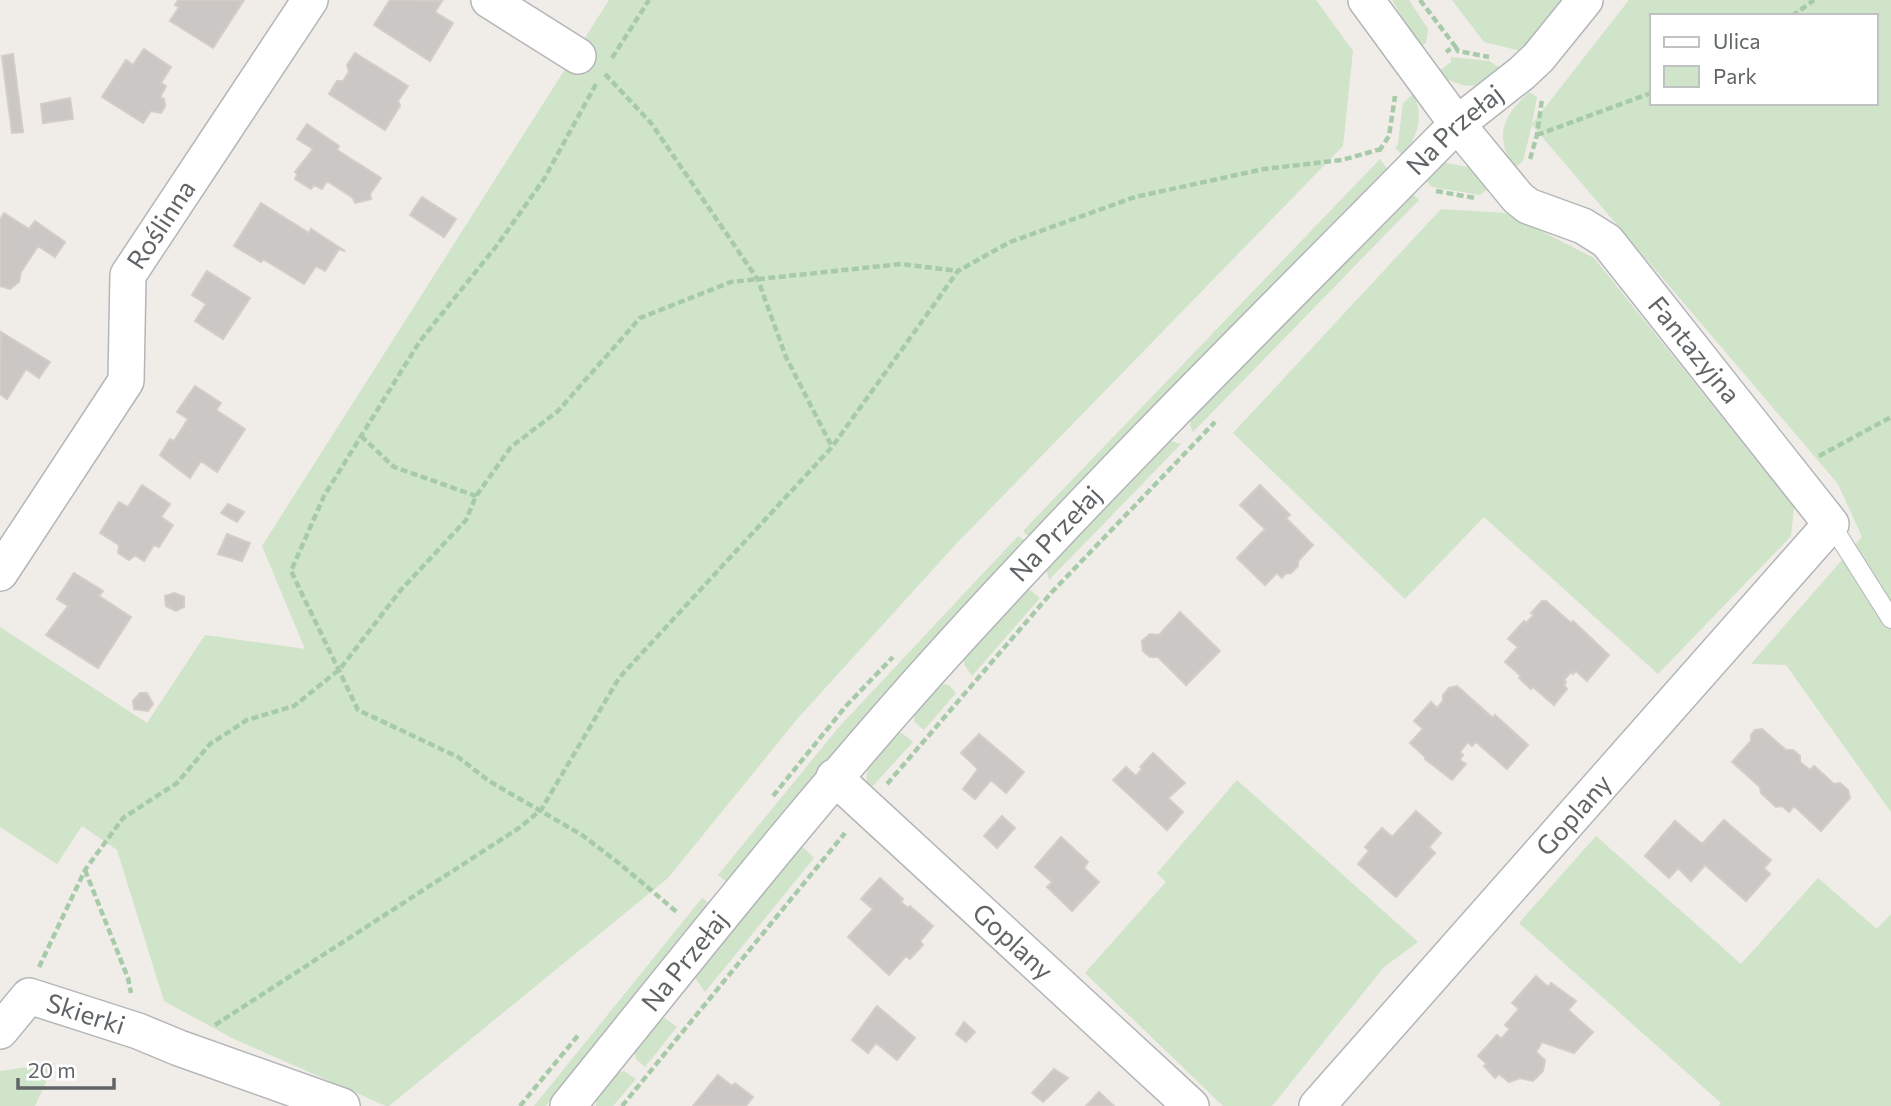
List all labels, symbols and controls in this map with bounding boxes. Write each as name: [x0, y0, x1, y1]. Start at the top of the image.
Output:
legend: [1650, 14, 1877, 105]
text: Ulica: [1713, 28, 1760, 53]
text: Park: [1713, 63, 1757, 88]
street label: Na Przełaj: [1399, 77, 1508, 180]
street label: Roślinna: [119, 173, 201, 274]
street label: Fantazyjna: [1643, 289, 1748, 409]
street label: Na Przełaj: [1002, 479, 1107, 587]
street label: Goplany: [1529, 767, 1617, 861]
street label: Goplany: [967, 896, 1060, 985]
street label: Na Przełaj: [634, 904, 733, 1017]
street label: Skierki: [43, 986, 129, 1040]
scale bar: [18, 1046, 114, 1090]
text: 20 m: [28, 1057, 76, 1082]

